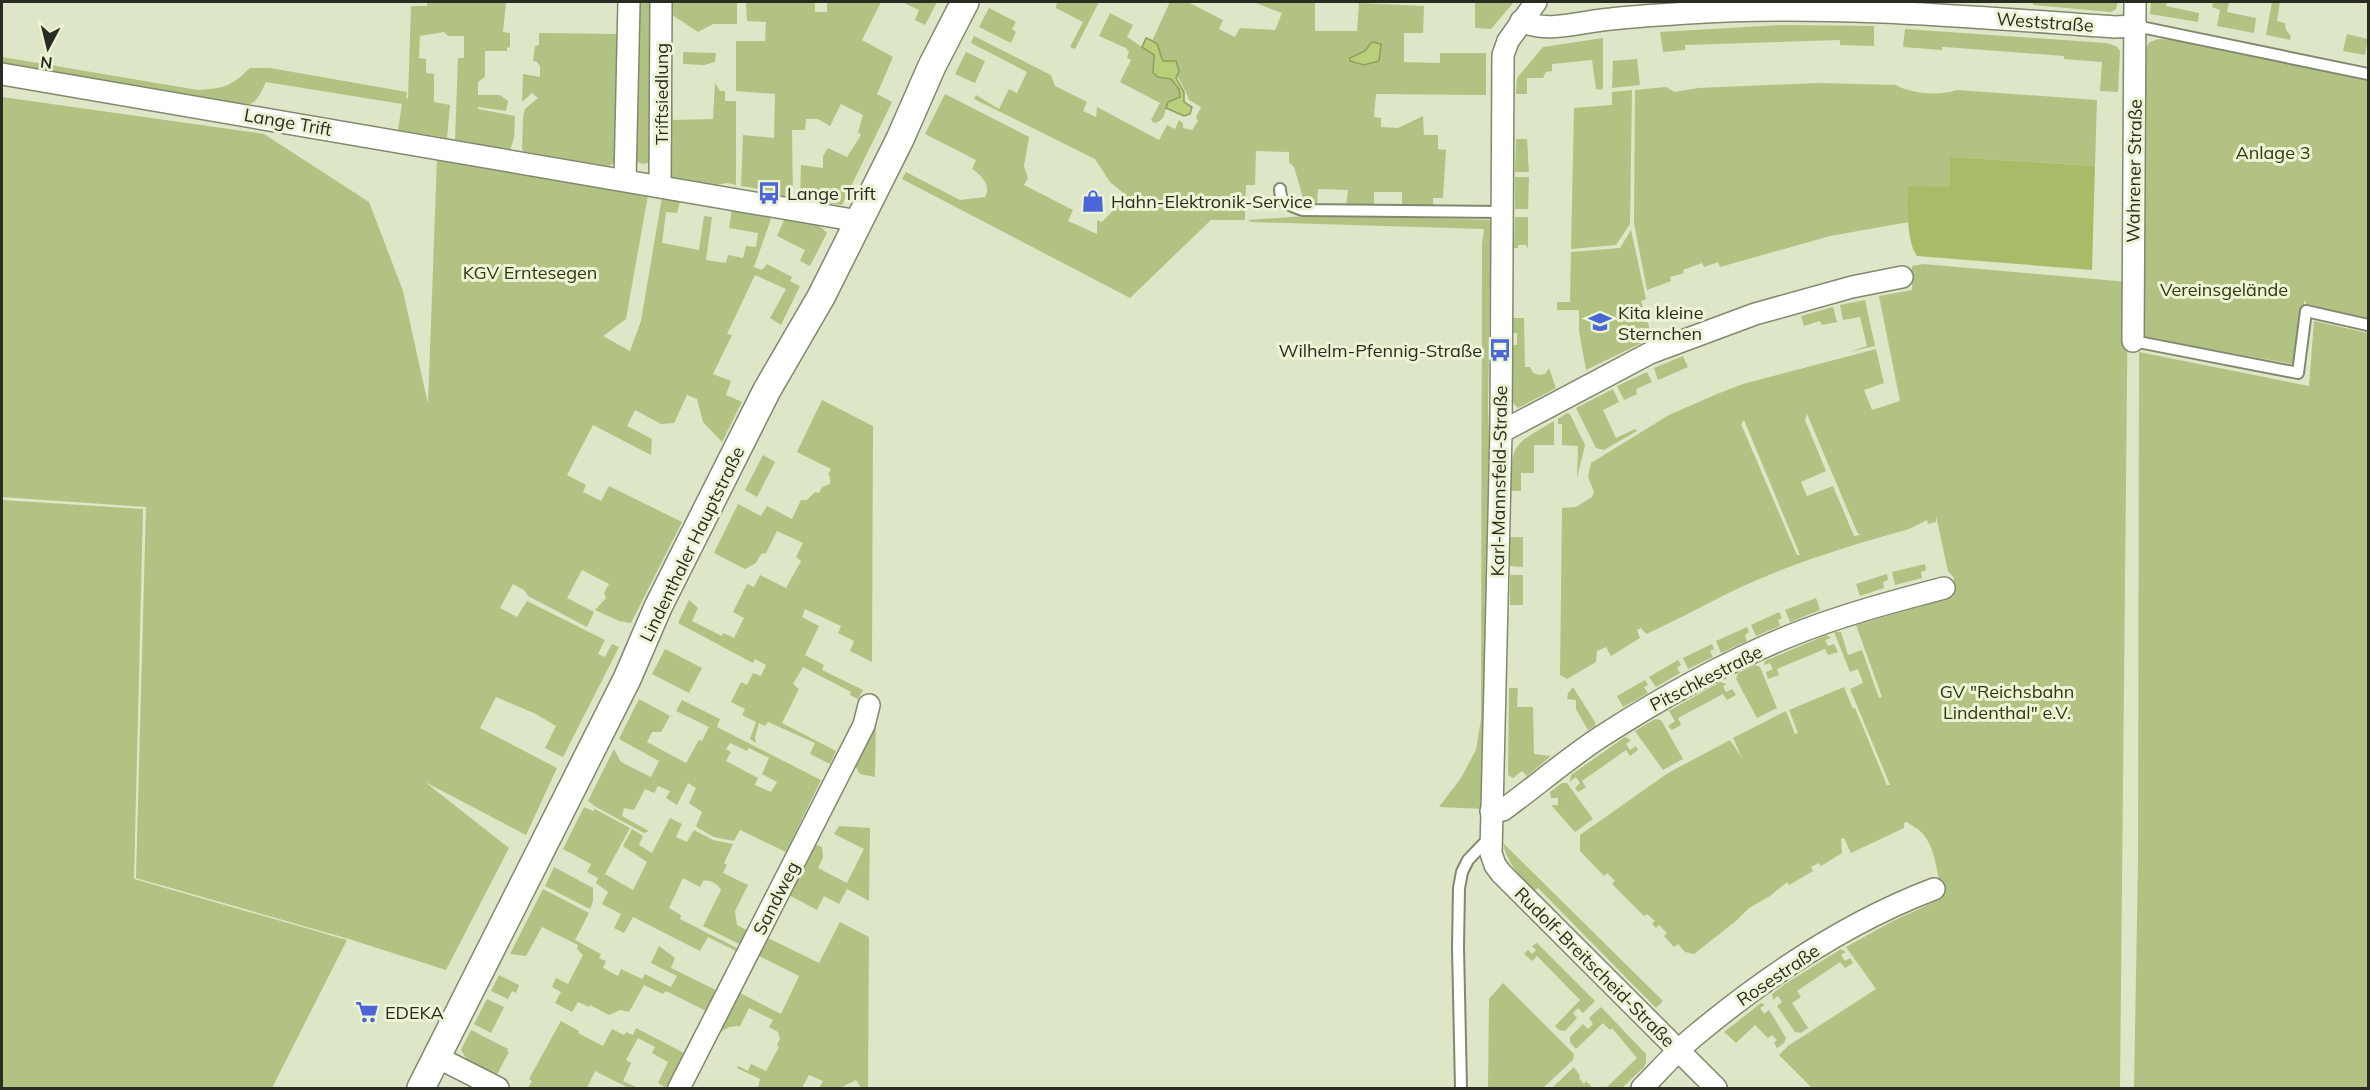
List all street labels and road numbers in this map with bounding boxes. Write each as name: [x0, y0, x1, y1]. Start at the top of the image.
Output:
street label: Weststraße: [1996, 7, 2094, 37]
street label: Triftsiedlung: [650, 43, 673, 145]
street label: Wahrener Straße: [2121, 99, 2147, 243]
street label: Lange Trift: [242, 103, 334, 141]
street label: Karl-Mannsfeld-Straße: [1486, 385, 1512, 577]
street label: Lindenthaler Hauptstraße: [635, 443, 749, 645]
street label: Pitschkestraße: [1646, 640, 1766, 716]
street label: Sandweg: [748, 857, 804, 939]
street label: Rudolf-Breitscheid-Straße: [1510, 882, 1680, 1052]
street label: Rosestraße: [1732, 939, 1824, 1011]

